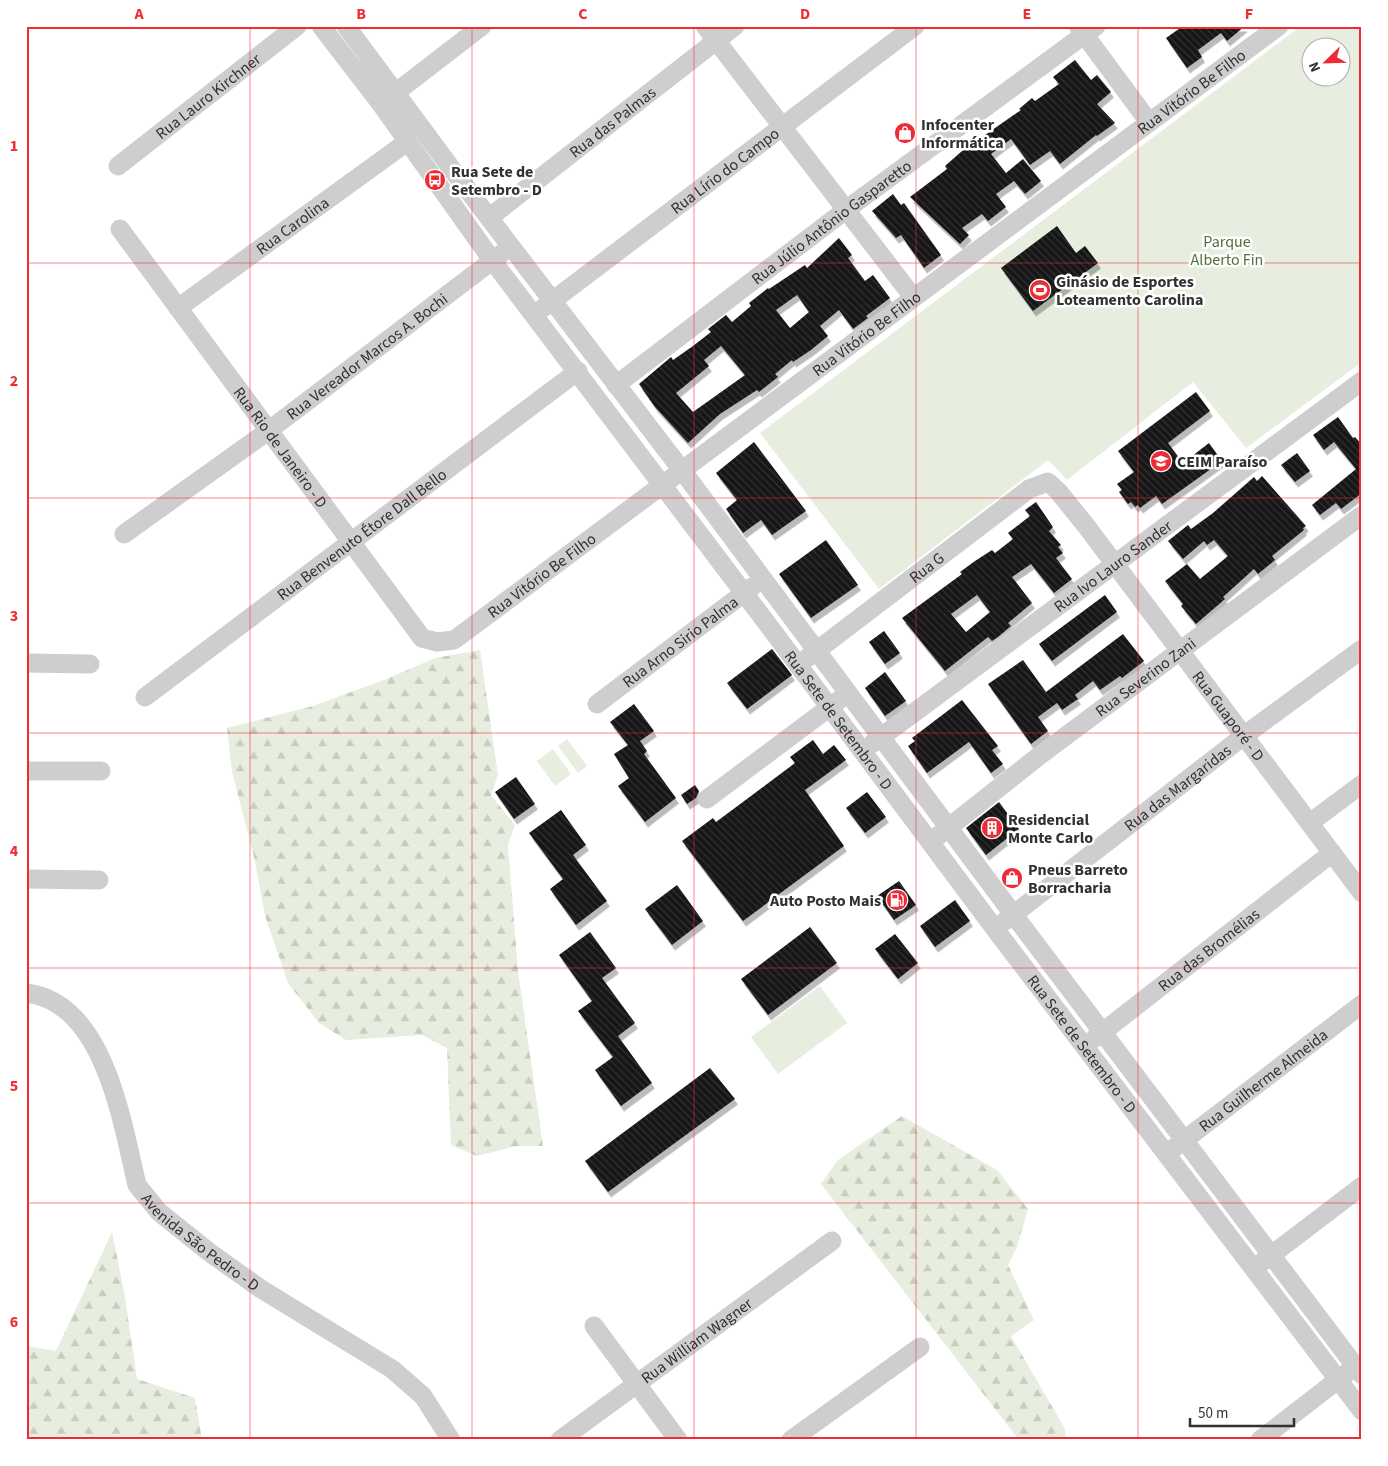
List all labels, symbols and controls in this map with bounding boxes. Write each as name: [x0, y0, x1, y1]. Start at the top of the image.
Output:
text: A: [133, 3, 144, 25]
text: B: [356, 3, 366, 25]
text: C: [578, 3, 588, 25]
text: D: [800, 3, 810, 25]
text: E: [1023, 3, 1031, 25]
text: F: [1245, 3, 1253, 25]
north arrow: [1300, 38, 1350, 88]
street label: Rua Vitório Be Filho: [1133, 44, 1251, 140]
street label: Rua Lauro Kirchner: [151, 48, 266, 145]
text: N: [1304, 58, 1326, 75]
street label: Rua das Palmas: [565, 81, 661, 163]
place label: Infocenter Informática: [921, 114, 1004, 154]
shop icon: Infocenter Informática: [893, 121, 917, 145]
street label: Rua Lírio do Campo: [666, 123, 784, 219]
text: 1: [10, 135, 18, 157]
street label: Rua Júlio Antônio Gasparetto: [747, 155, 916, 290]
place label: Rua Sete de Setembro - D: [451, 161, 542, 201]
bus stop icon: Rua Sete de Setembro - D: [423, 168, 447, 192]
street label: Rua Carolina: [252, 192, 334, 260]
park label: Parque Alberto Fin: [1191, 231, 1263, 271]
place label: Ginásio de Esportes Loteamento Carolina: [1056, 271, 1203, 311]
sports icon: Ginásio de Esportes Loteamento Carolina: [1028, 278, 1052, 302]
street label: Rua Vitório Be Filho: [808, 286, 926, 382]
street label: Rua Vereador Marcos A. Bochi: [282, 288, 452, 425]
text: 2: [10, 370, 18, 392]
street label: Rua Rio de Janeiro - D: [228, 382, 332, 513]
school or university icon: CEIM Paraíso: [1149, 449, 1173, 473]
place label: CEIM Paraíso: [1177, 451, 1268, 473]
street label: Rua Benvenuto Étore Dall Bello: [273, 464, 451, 606]
street label: Rua Ivo Lauro Sander: [1049, 515, 1177, 618]
street label: Rua Vitório Be Filho: [483, 528, 601, 624]
street label: Rua G: [905, 547, 949, 588]
street label: Rua Arno Sirio Palma: [618, 591, 743, 693]
text: 3: [10, 605, 18, 627]
street label: Rua Severino Zani: [1091, 633, 1201, 722]
street label: Rua Sete de Setembro - D: [779, 646, 898, 795]
street label: Rua Guaporé - D: [1187, 667, 1269, 766]
street label: Rua das Margaridas: [1120, 740, 1236, 837]
place label: Residencial Monte Carlo: [1008, 809, 1093, 849]
building icon: Residencial Monte Carlo: [980, 816, 1004, 840]
text: 4: [10, 840, 19, 862]
place label: Pneus Barreto Borracharia: [1028, 859, 1128, 899]
shop icon: Pneus Barreto Borracharia: [1000, 866, 1024, 890]
fuel station icon: Auto Posto Mais: [885, 888, 909, 912]
place label: Auto Posto Mais: [769, 890, 881, 912]
street label: Rua das Bromélias: [1154, 903, 1265, 997]
street label: Rua Sete de Setembro - D: [1022, 970, 1141, 1118]
street label: Rua Guilherme Almeida: [1194, 1024, 1333, 1137]
text: 5: [10, 1075, 18, 1097]
street label: Avenida São Pedro - D: [136, 1189, 264, 1297]
street label: Rua William Wagner: [637, 1293, 758, 1389]
text: 6: [10, 1311, 18, 1333]
scale bar: [1190, 1396, 1294, 1428]
text: 50 m: [1198, 1403, 1228, 1424]

